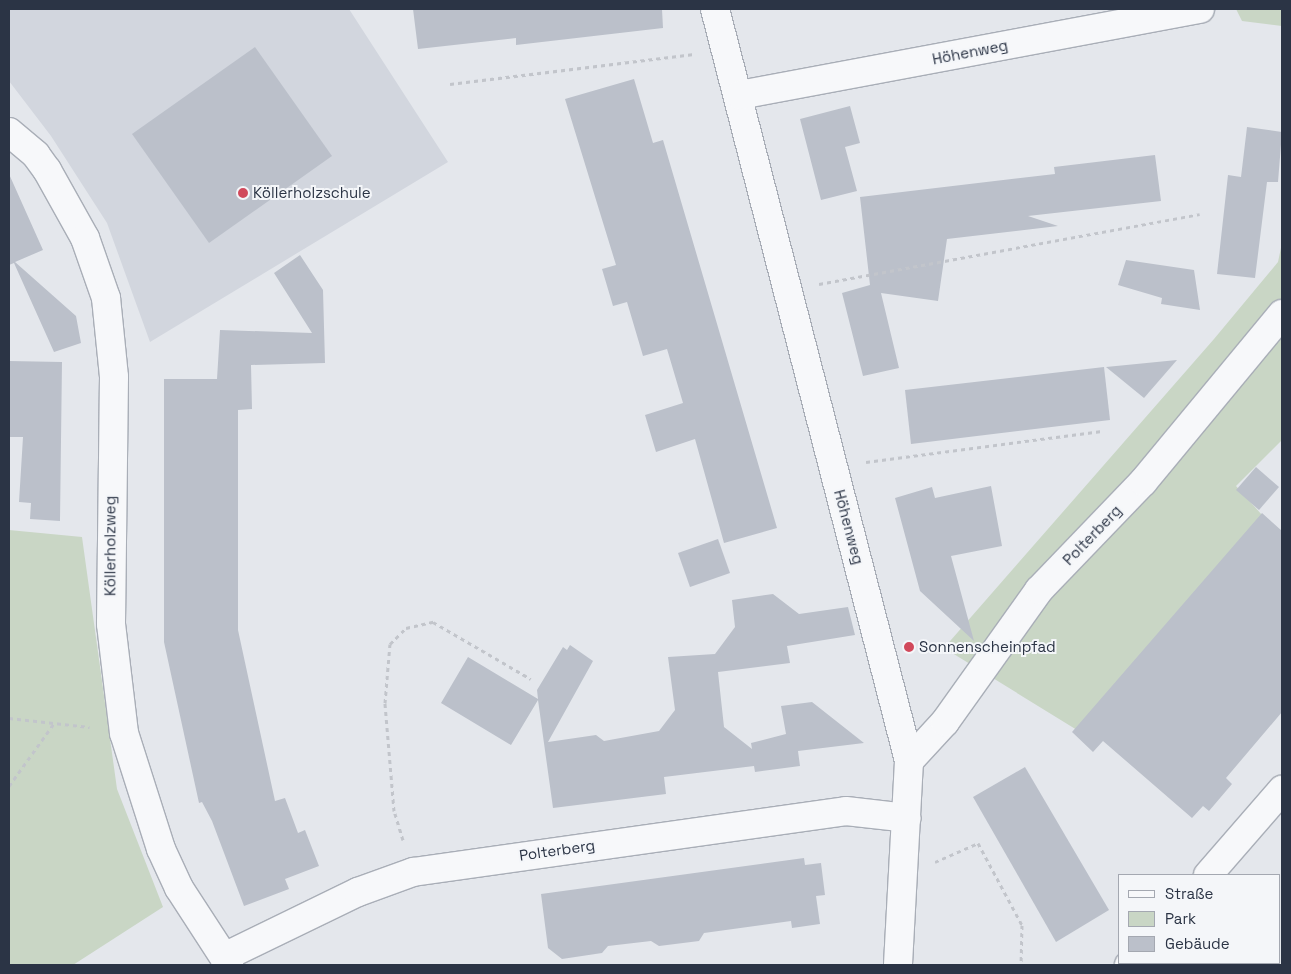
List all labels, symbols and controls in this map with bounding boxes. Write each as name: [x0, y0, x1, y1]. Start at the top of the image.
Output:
street label: Höhenweg: [931, 36, 1009, 68]
place label: Köllerholzschule: [253, 184, 371, 202]
marker: Köllerholzschule: [237, 187, 249, 199]
street label: Höhenweg: [830, 488, 868, 566]
street label: Köllerholzweg: [101, 496, 119, 596]
street label: Polterberg: [1059, 501, 1125, 569]
place label: Sonnenscheinpfad: [919, 638, 1056, 656]
marker: Sonnenscheinpfad: [903, 641, 915, 653]
street label: Polterberg: [518, 836, 596, 864]
legend: [1118, 874, 1281, 964]
text: Straße: [1165, 884, 1213, 903]
text: Park: [1165, 909, 1196, 928]
text: Gebäude: [1165, 934, 1230, 953]

